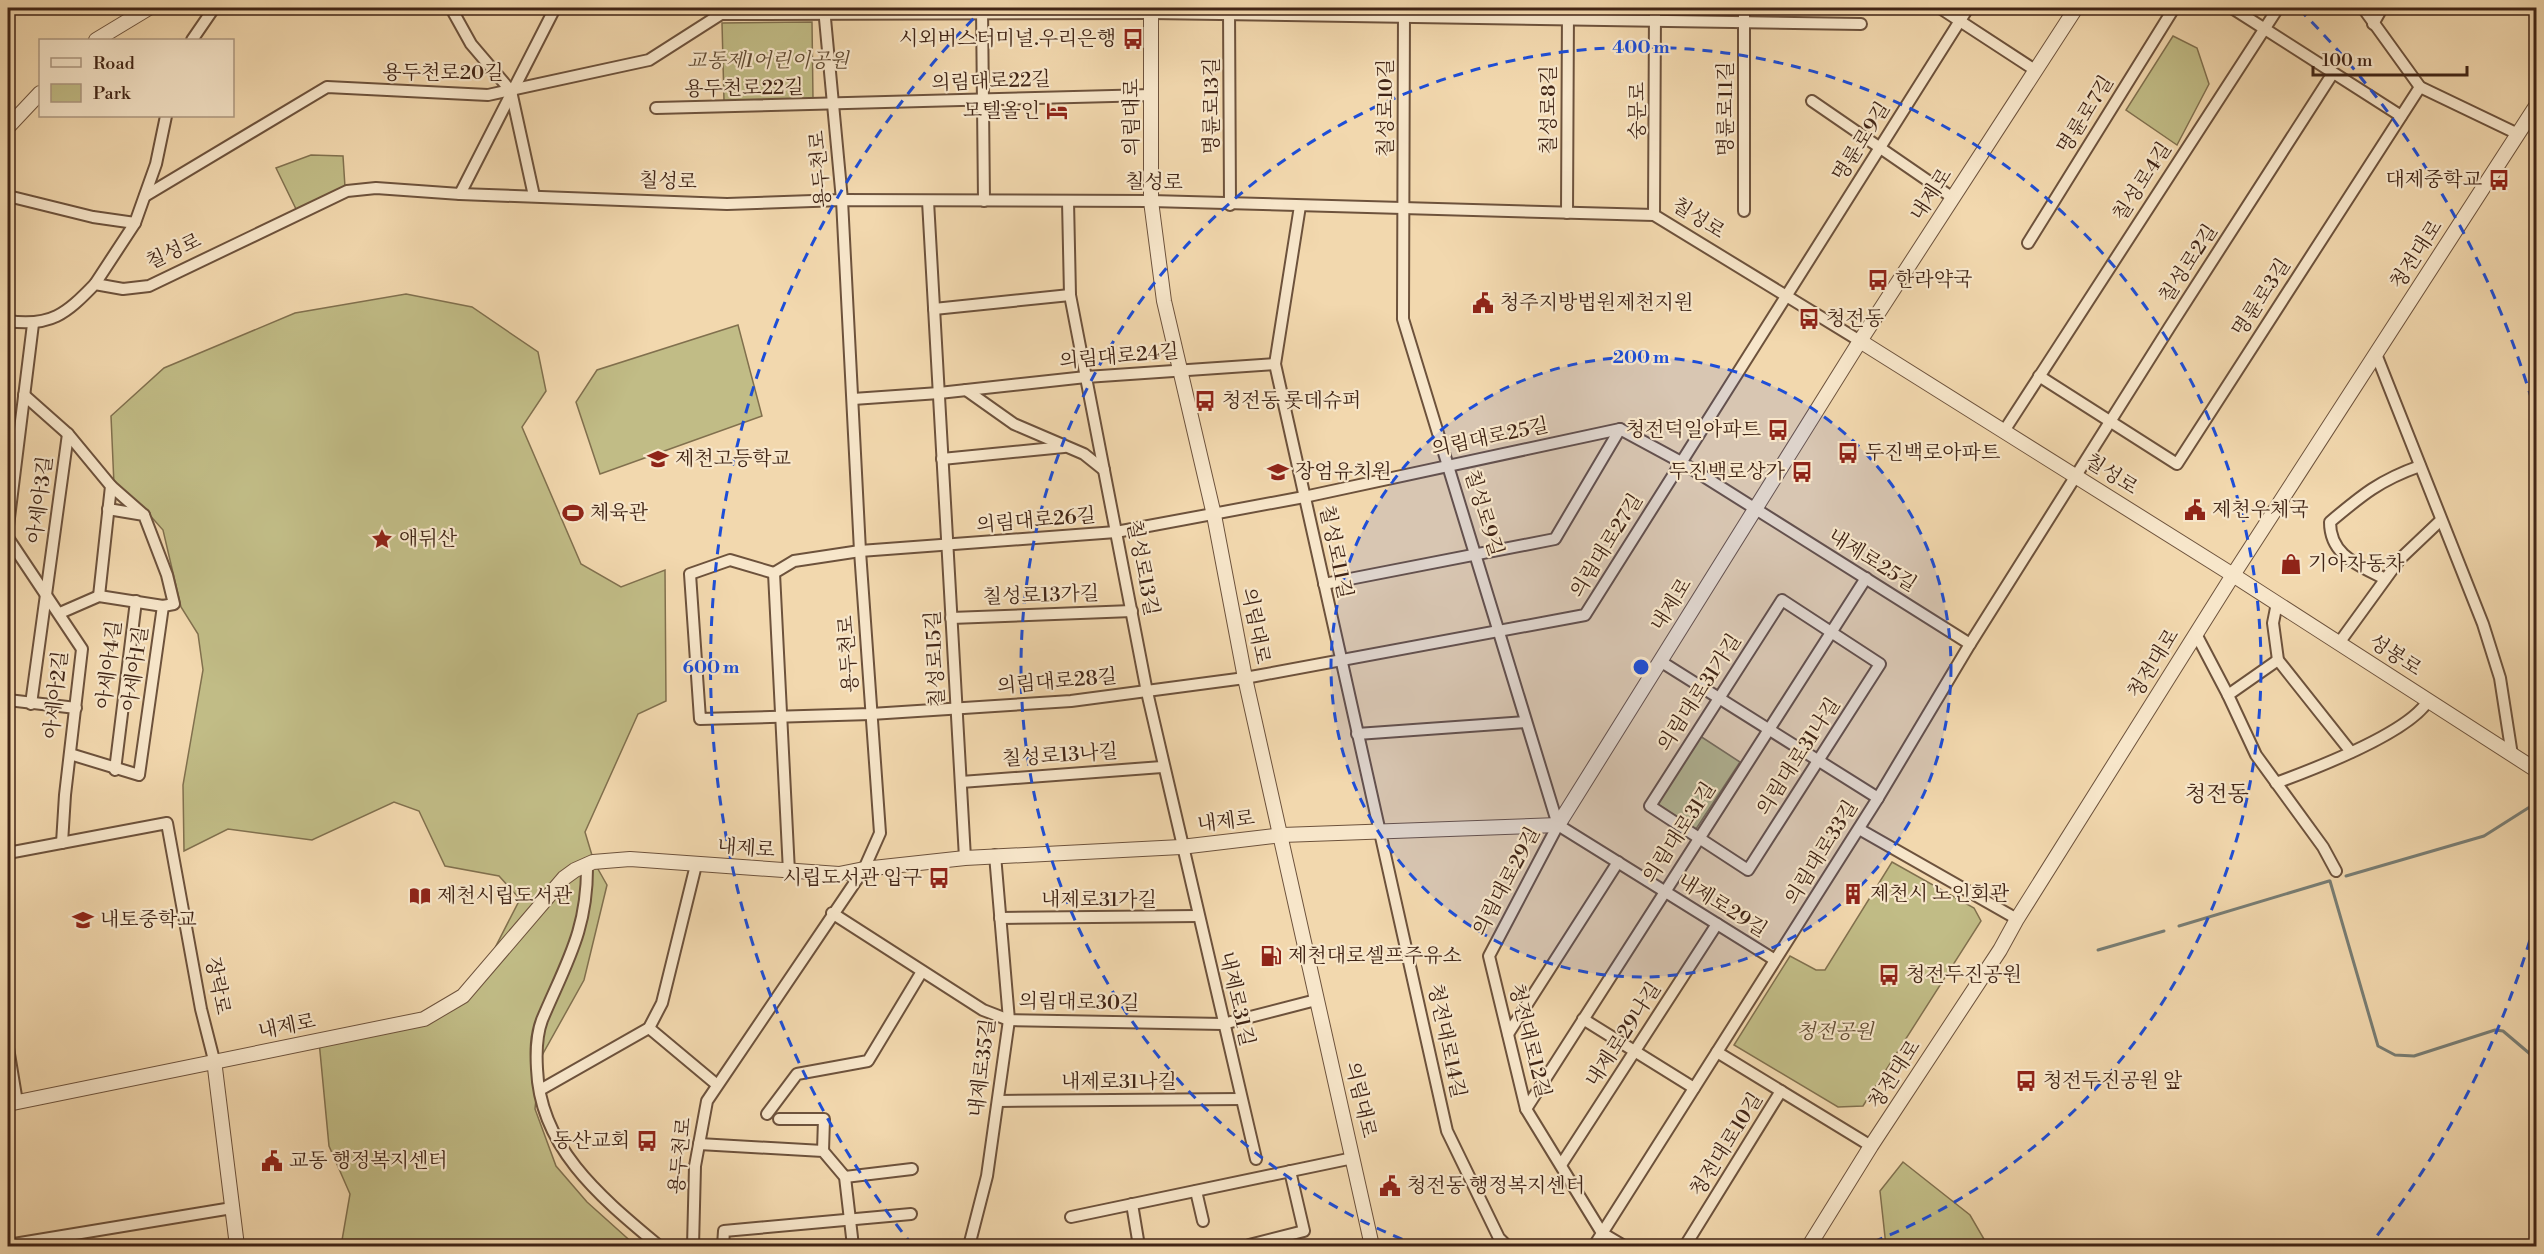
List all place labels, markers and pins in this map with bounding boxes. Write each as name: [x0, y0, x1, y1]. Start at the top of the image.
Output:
place label: 시외버스터미널.우리은행: [899, 27, 1116, 52]
bus stop icon: 시외버스터미널.우리은행: [1121, 27, 1145, 51]
place label: 모텔올인: [963, 99, 1040, 124]
hotel icon: 모텔올인: [1045, 99, 1069, 123]
place label: 대제중학교: [2385, 168, 2483, 193]
bus stop icon: 대제중학교: [2487, 168, 2511, 192]
bus stop icon: 한라약국: [1866, 268, 1890, 292]
place label: 한라약국: [1895, 268, 1972, 293]
public building icon: 청주지방법원제천지원: [1471, 291, 1495, 315]
place label: 청주지방법원제천지원: [1500, 291, 1693, 316]
bus stop icon: 청전동: [1797, 307, 1821, 331]
place label: 청전동: [1826, 307, 1884, 332]
bus stop icon: 청전동 롯데슈퍼: [1193, 389, 1217, 413]
place label: 청전동 롯데슈퍼: [1222, 389, 1361, 414]
place label: 청전덕일아파트: [1626, 418, 1761, 443]
bus stop icon: 청전덕일아파트: [1766, 418, 1790, 442]
bus stop icon: 두진백로아파트: [1836, 441, 1860, 465]
place label: 두진백로아파트: [1865, 441, 2000, 466]
school or university icon: 제천고등학교: [646, 447, 670, 471]
place label: 제천고등학교: [675, 447, 792, 472]
school or university icon: 장엄유치원: [1266, 460, 1290, 484]
place label: 장엄유치원: [1295, 460, 1392, 485]
place label: 두진백로상가: [1669, 460, 1786, 485]
bus stop icon: 두진백로상가: [1790, 460, 1814, 484]
public building icon: 제천우체국: [2183, 498, 2207, 522]
place label: 제천우체국: [2212, 498, 2309, 523]
sports icon: 체육관: [561, 501, 585, 525]
place label: 체육관: [590, 501, 649, 526]
place icon: 애뒤산: [370, 527, 394, 551]
place label: 애뒤산: [399, 527, 458, 552]
shop icon: 기아자동차: [2279, 552, 2303, 576]
place label: 기아자동차: [2308, 552, 2405, 577]
centre of rings: [1631, 657, 1651, 677]
place label: 시립도서관 입구: [783, 866, 922, 891]
bus stop icon: 시립도서관 입구: [927, 866, 951, 890]
building icon: 제천시 노인회관: [1841, 882, 1865, 906]
place label: 제천시 노인회관: [1870, 882, 2010, 907]
library icon: 제천시립도서관: [408, 884, 432, 908]
place label: 제천시립도서관: [437, 884, 573, 909]
school or university icon: 내토중학교: [71, 908, 95, 932]
place label: 내토중학교: [100, 908, 197, 933]
fuel station icon: 제천대로셀프주유소: [1259, 944, 1283, 968]
place label: 제천대로셀프주유소: [1288, 944, 1462, 969]
bus stop icon: 청전두진공원: [1877, 963, 1901, 987]
place label: 청전두진공원: [1906, 963, 2022, 988]
bus stop icon: 청전두진공원 앞: [2014, 1069, 2038, 1093]
place label: 청전두진공원 앞: [2043, 1069, 2183, 1094]
place label: 동산교회: [553, 1129, 630, 1154]
bus stop icon: 동산교회: [635, 1129, 659, 1153]
public building icon: 교동 행정복지센터: [260, 1149, 284, 1173]
place label: 교동 행정복지센터: [289, 1149, 448, 1174]
public building icon: 청전동 행정복지센터: [1378, 1174, 1402, 1198]
place label: 청전동 행정복지센터: [1407, 1174, 1585, 1199]

